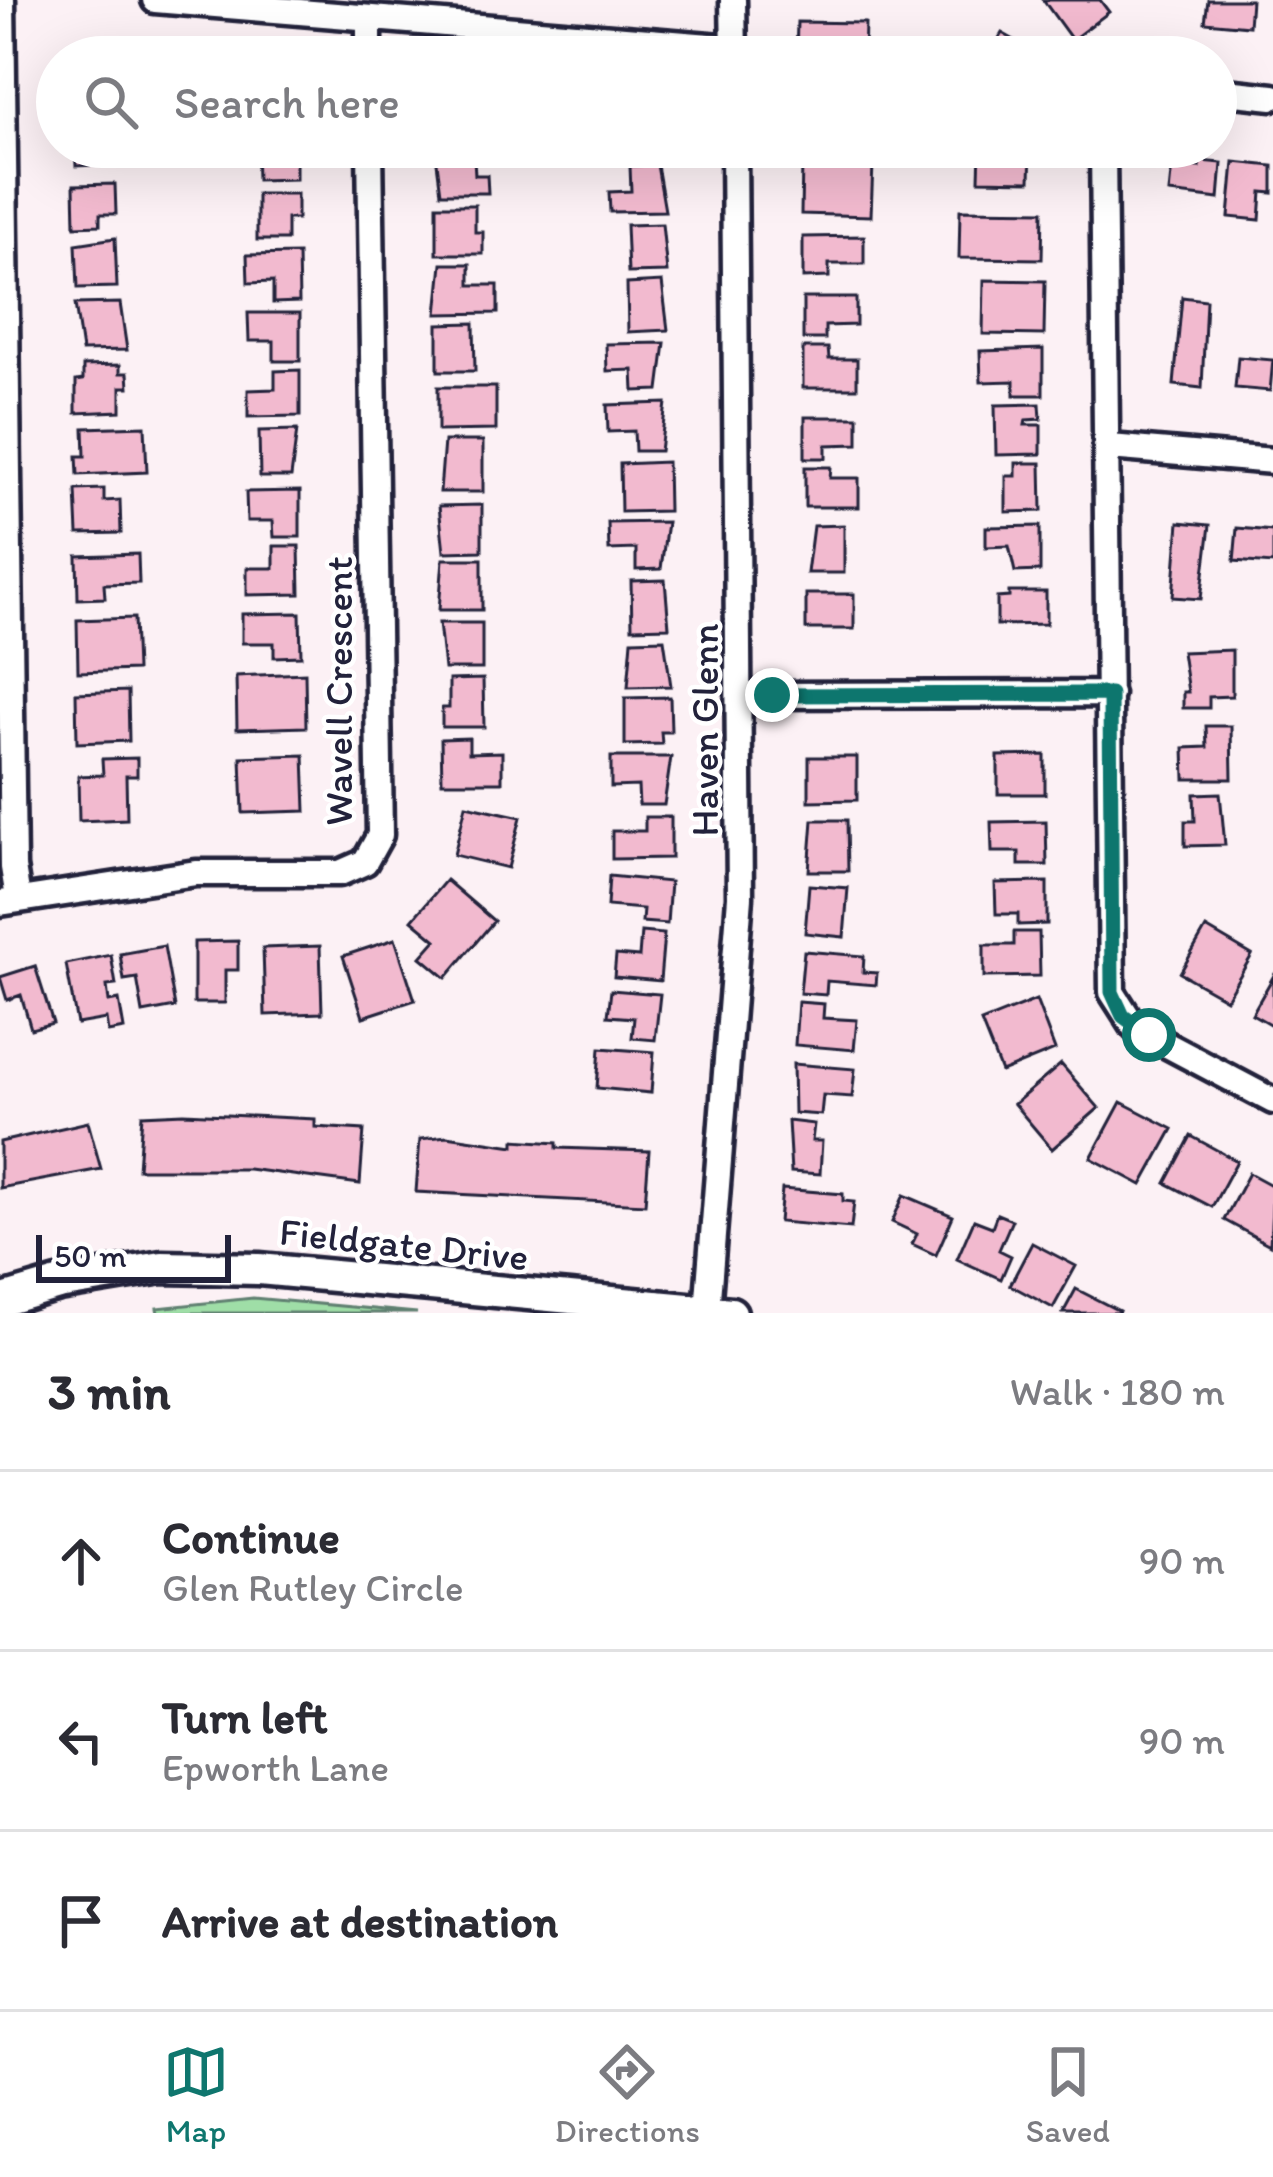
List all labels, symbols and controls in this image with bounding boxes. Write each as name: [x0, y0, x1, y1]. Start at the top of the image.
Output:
search box: [36, 36, 1237, 168]
icon: search: [78, 69, 144, 135]
text: Search here: [174, 75, 400, 129]
street label: Wavell Crescent: [315, 556, 362, 826]
street label: Haven Glenn: [681, 623, 728, 836]
route end: [745, 668, 799, 722]
route start: [1122, 1008, 1176, 1062]
street label: Fieldgate Drive: [277, 1208, 531, 1280]
scale bar: [36, 1229, 231, 1282]
text: 50 m: [54, 1236, 127, 1275]
text: 3 min: [48, 1361, 170, 1422]
text: Walk · 180 m: [1010, 1368, 1225, 1415]
text: Continue: [162, 1510, 340, 1564]
icon: ahead: [48, 1528, 114, 1594]
text: 90 m: [1139, 1537, 1225, 1584]
text: Glen Rutley Circle: [162, 1564, 464, 1611]
text: Turn left: [162, 1690, 328, 1744]
icon: left: [48, 1708, 114, 1774]
text: 90 m: [1139, 1717, 1225, 1764]
text: Epworth Lane: [162, 1744, 389, 1791]
icon: arrive: [48, 1888, 114, 1954]
text: Arrive at destination: [162, 1894, 558, 1948]
tab: Map: [163, 2039, 229, 2150]
tab: Directions: [555, 2039, 700, 2150]
tab: Saved: [1026, 2039, 1110, 2150]

